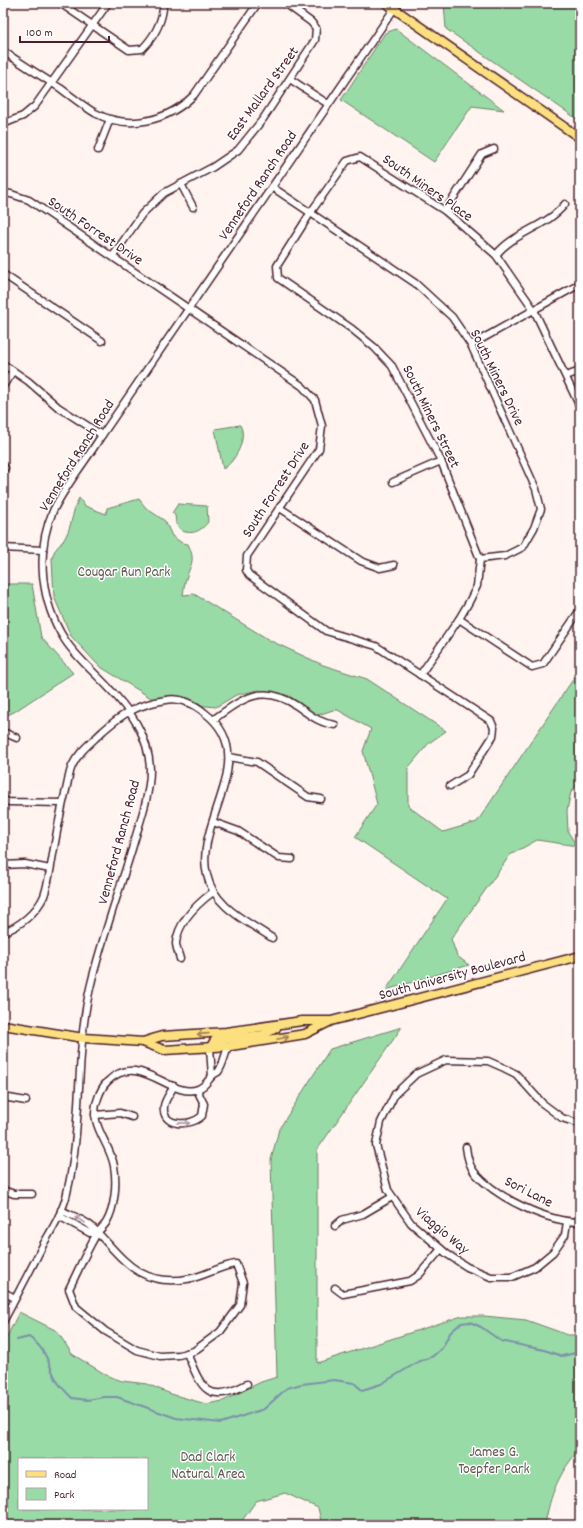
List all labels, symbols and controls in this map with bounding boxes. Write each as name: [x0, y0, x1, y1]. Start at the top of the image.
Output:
scale bar: [20, 18, 109, 44]
text: 100 m: [26, 25, 53, 42]
street label: East Mallard Street: [222, 42, 306, 146]
street label: Venneford Ranch Road: [214, 127, 304, 245]
street label: South Miners Place: [377, 149, 477, 228]
street label: South Forrest Drive: [43, 192, 147, 272]
street label: South Miners Drive: [463, 326, 529, 430]
street label: South Miners Street: [396, 362, 465, 473]
street label: Venneford Ranch Road: [34, 396, 121, 516]
street label: South Forrest Drive: [237, 437, 316, 543]
park label: Cougar Run Park: [78, 562, 170, 584]
street label: Venneford Ranch Road: [93, 778, 147, 907]
street label: South University Boulevard: [377, 947, 528, 1007]
one-way arrow: [197, 1030, 210, 1037]
one-way arrow: [276, 1034, 289, 1042]
one-way arrow: [177, 1119, 190, 1127]
street label: Sori Lane: [500, 1171, 556, 1215]
street label: Viaggio Way: [410, 1202, 474, 1261]
one-way arrow: [74, 1216, 86, 1223]
park label: James G. Toepfer Park: [458, 1442, 530, 1481]
park label: Dad Clark Natural Area: [171, 1447, 246, 1486]
legend: [18, 1458, 148, 1510]
text: Road: [54, 1467, 76, 1484]
text: Park: [54, 1487, 75, 1504]

